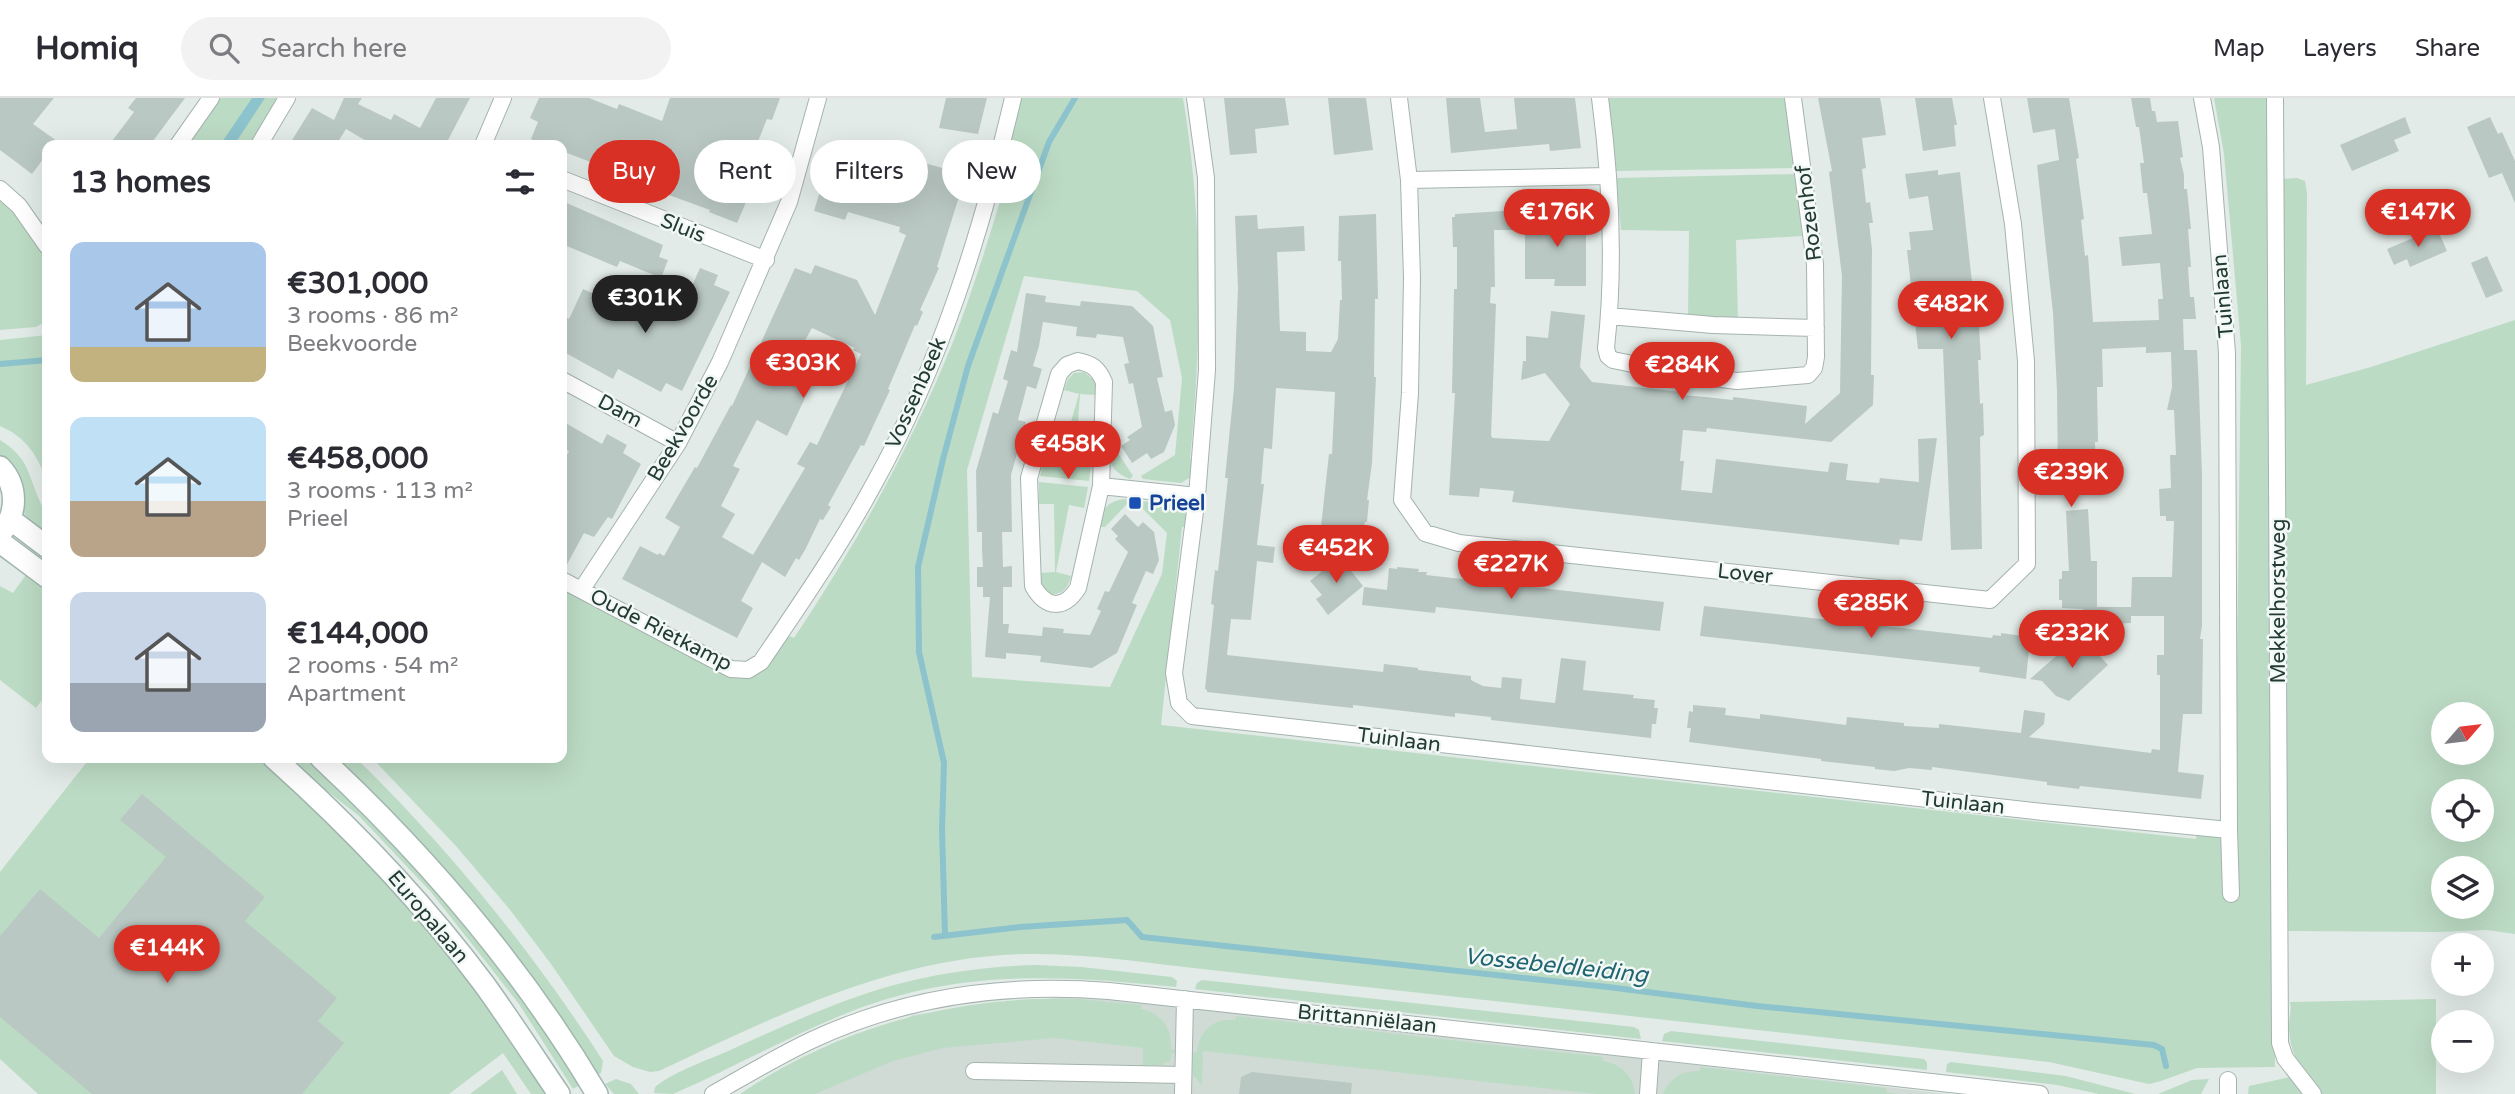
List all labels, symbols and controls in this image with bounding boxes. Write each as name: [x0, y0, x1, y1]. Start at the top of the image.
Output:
search box: [181, 17, 671, 80]
text: Homiq: [35, 29, 139, 68]
icon: search: [205, 29, 243, 67]
text: Search here: [261, 33, 407, 64]
text: Map: [2213, 34, 2265, 63]
text: Layers: [2303, 34, 2377, 63]
text: Share: [2415, 34, 2480, 63]
chip: Buy: [588, 140, 680, 203]
chip: Rent: [694, 140, 796, 203]
chip: Filters: [810, 140, 928, 203]
chip: New: [942, 140, 1041, 203]
icon: filters: [501, 163, 539, 201]
text: 13 homes: [70, 164, 211, 201]
street label: Rozenhof: [1791, 164, 1827, 262]
pin: €176K: [1508, 190, 1606, 249]
pin: €147K: [2369, 190, 2467, 249]
text: €176K: [1520, 198, 1594, 226]
text: €147K: [2381, 198, 2455, 226]
street label: Sluis: [657, 208, 709, 248]
street label: Tuinlaan: [2207, 253, 2239, 339]
text: €301,000: [287, 265, 428, 302]
icon: home: [126, 270, 210, 354]
pin: €301K: [596, 275, 694, 335]
pin: €482K: [1902, 282, 2000, 341]
text: €301K: [608, 284, 682, 312]
text: €482K: [1914, 290, 1988, 318]
text: 3 rooms · 86 m²: [287, 302, 458, 330]
text: Beekvoorde: [287, 330, 417, 358]
street label: Vossenbeek: [880, 333, 952, 453]
pin: €303K: [754, 341, 852, 400]
pin: €284K: [1633, 342, 1731, 402]
text: €303K: [766, 349, 840, 377]
text: €284K: [1645, 351, 1719, 379]
street label: Beekvoorde: [642, 370, 724, 486]
street label: Dam: [594, 389, 646, 433]
pin: €458K: [1019, 422, 1117, 481]
text: €458K: [1031, 430, 1105, 458]
text: €458,000: [287, 440, 428, 477]
icon: home: [126, 445, 210, 529]
pin: €239K: [2022, 450, 2120, 509]
text: €239K: [2034, 458, 2108, 486]
text: 3 rooms · 113 m²: [287, 477, 473, 505]
place label: Prieel: [1149, 491, 1205, 516]
marker: Prieel: [1127, 495, 1143, 511]
text: Prieel: [287, 505, 349, 533]
street label: Mekkelhorstweg: [2266, 519, 2291, 683]
pin: €452K: [1287, 526, 1385, 585]
text: €452K: [1299, 534, 1373, 562]
pin: €227K: [1462, 542, 1560, 601]
text: €227K: [1474, 550, 1548, 578]
street label: Lover: [1716, 559, 1774, 589]
pin: €285K: [1822, 580, 1920, 640]
street label: Oude Rietkamp: [586, 583, 736, 677]
text: €285K: [1834, 589, 1908, 617]
pin: €232K: [2023, 610, 2121, 670]
text: €144,000: [287, 615, 428, 652]
text: €232K: [2035, 619, 2109, 647]
icon: home: [126, 620, 210, 704]
text: 2 rooms · 54 m²: [287, 652, 458, 680]
text: Apartment: [287, 680, 406, 708]
north arrow: [2431, 702, 2494, 765]
map controls: [2431, 702, 2494, 1073]
street label: Tuinlaan: [1356, 722, 1442, 758]
button: locate: [2431, 779, 2494, 842]
street label: Tuinlaan: [1920, 786, 2006, 820]
button: layers: [2431, 856, 2494, 919]
street label: Europalaan: [382, 866, 474, 968]
pin: €144K: [118, 926, 216, 985]
button: +: [2431, 933, 2494, 996]
text: €144K: [130, 934, 204, 962]
water label: Vossebeldleiding: [1463, 942, 1651, 990]
street label: Brittanniëlaan: [1296, 999, 1438, 1039]
button: −: [2431, 1010, 2494, 1073]

